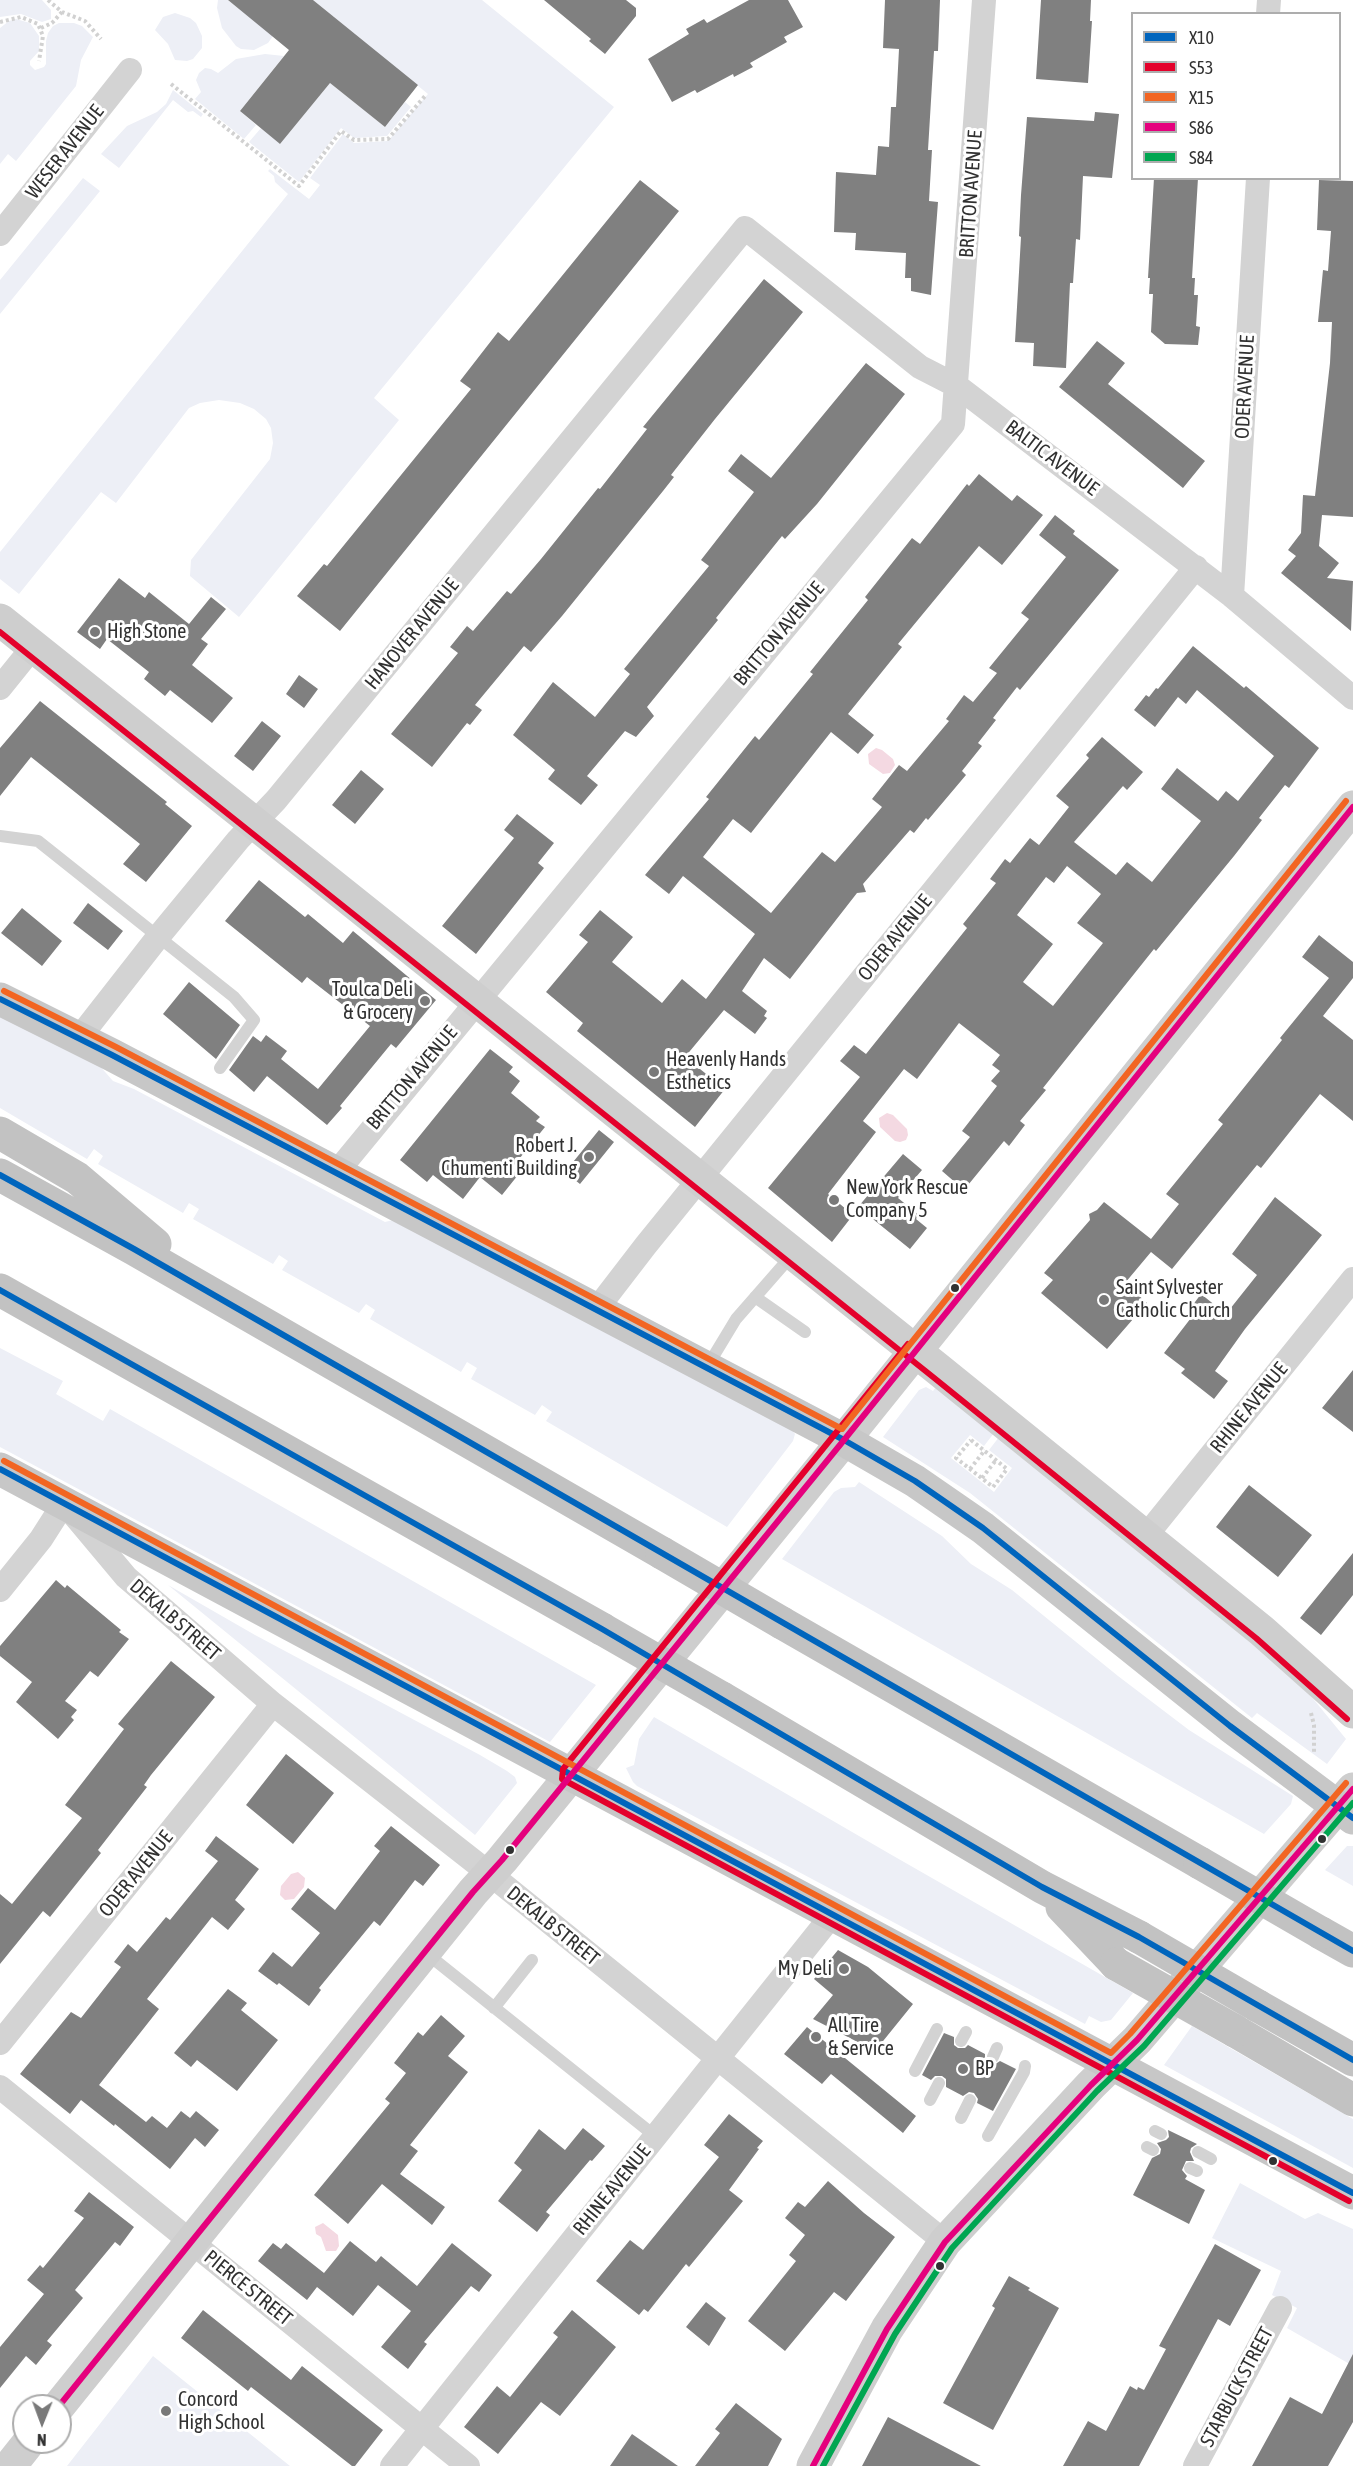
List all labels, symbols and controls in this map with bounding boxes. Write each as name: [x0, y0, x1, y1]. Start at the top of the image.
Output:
legend: [1131, 12, 1341, 180]
text: X10: [1189, 27, 1214, 48]
text: S53: [1189, 57, 1213, 78]
text: X15: [1189, 87, 1214, 108]
street label: WESER AVENUE: [21, 100, 109, 204]
text: S86: [1189, 117, 1213, 138]
street label: BRITTON AVENUE: [955, 129, 987, 259]
text: S84: [1189, 147, 1213, 168]
street label: ODER AVENUE: [1230, 334, 1260, 440]
street label: BALTIC AVENUE: [1001, 415, 1103, 501]
street label: HANOVER AVENUE: [360, 574, 464, 694]
street label: BRITTON AVENUE: [729, 577, 829, 691]
place label: High Stone: [107, 620, 186, 644]
marker: High Stone: [88, 625, 102, 639]
street label: ODER AVENUE: [853, 890, 937, 986]
place label: Toulca Deli & Grocery: [332, 978, 413, 1025]
marker: Toulca Deli & Grocery: [418, 994, 432, 1008]
street label: BRITTON AVENUE: [362, 1021, 462, 1135]
place label: Heavenly Hands Esthetics: [666, 1048, 786, 1095]
marker: Heavenly Hands Esthetics: [647, 1065, 661, 1079]
place label: Robert J. Chumenti Building: [441, 1134, 577, 1181]
marker: Robert J. Chumenti Building: [582, 1150, 596, 1164]
place label: New York Rescue Company 5: [846, 1176, 968, 1223]
marker: New York Rescue Company 5: [827, 1193, 841, 1207]
place label: Saint Sylvester Catholic Church: [1116, 1276, 1231, 1323]
unlabelled marker: [949, 1282, 961, 1294]
marker: Saint Sylvester Catholic Church: [1097, 1293, 1111, 1307]
street label: RHINE AVENUE: [1205, 1358, 1293, 1458]
street label: DEKALB STREET: [125, 1574, 225, 1666]
street label: ODER AVENUE: [94, 1826, 178, 1922]
unlabelled marker: [1316, 1833, 1328, 1845]
unlabelled marker: [504, 1844, 516, 1856]
street label: DEKALB STREET: [502, 1881, 604, 1971]
place label: My Deli: [777, 1957, 832, 1981]
marker: My Deli: [837, 1962, 851, 1976]
place label: All Tire & Service: [828, 2014, 894, 2061]
marker: All Tire & Service: [809, 2030, 823, 2044]
place label: BP: [975, 2057, 994, 2081]
marker: BP: [956, 2062, 970, 2076]
street label: RHINE AVENUE: [568, 2140, 656, 2240]
unlabelled marker: [1267, 2155, 1279, 2167]
street label: PIERCE STREET: [199, 2245, 297, 2331]
unlabelled marker: [934, 2260, 946, 2272]
street label: STARBUCK STREET: [1195, 2323, 1279, 2451]
place label: Concord High School: [178, 2388, 265, 2435]
north arrow: [12, 2394, 72, 2454]
marker: Concord High School: [159, 2404, 173, 2418]
text: N: [37, 2431, 47, 2449]

